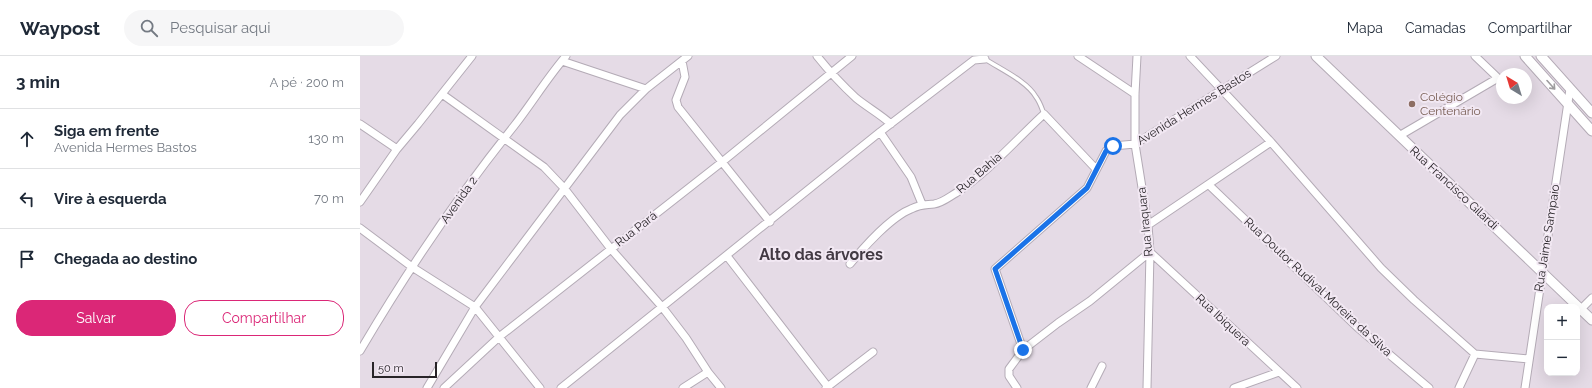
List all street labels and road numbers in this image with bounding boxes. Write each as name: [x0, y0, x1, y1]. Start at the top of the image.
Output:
street label: Avenida Hermes Bastos: [1134, 66, 1254, 148]
street label: Rua Francisco Gilardi: [1407, 143, 1501, 233]
street label: Rua Bahia: [954, 150, 1004, 196]
street label: Avenida 2: [438, 174, 480, 226]
street label: Rua Jaime Sampaio: [1532, 183, 1562, 293]
street label: Rua Iraquara: [1134, 186, 1156, 258]
street label: Rua Pará: [612, 208, 660, 250]
street label: Rua Doutor Rudival Moreira da Silva: [1241, 215, 1395, 359]
street label: Rua Ibiquera: [1193, 291, 1253, 349]

